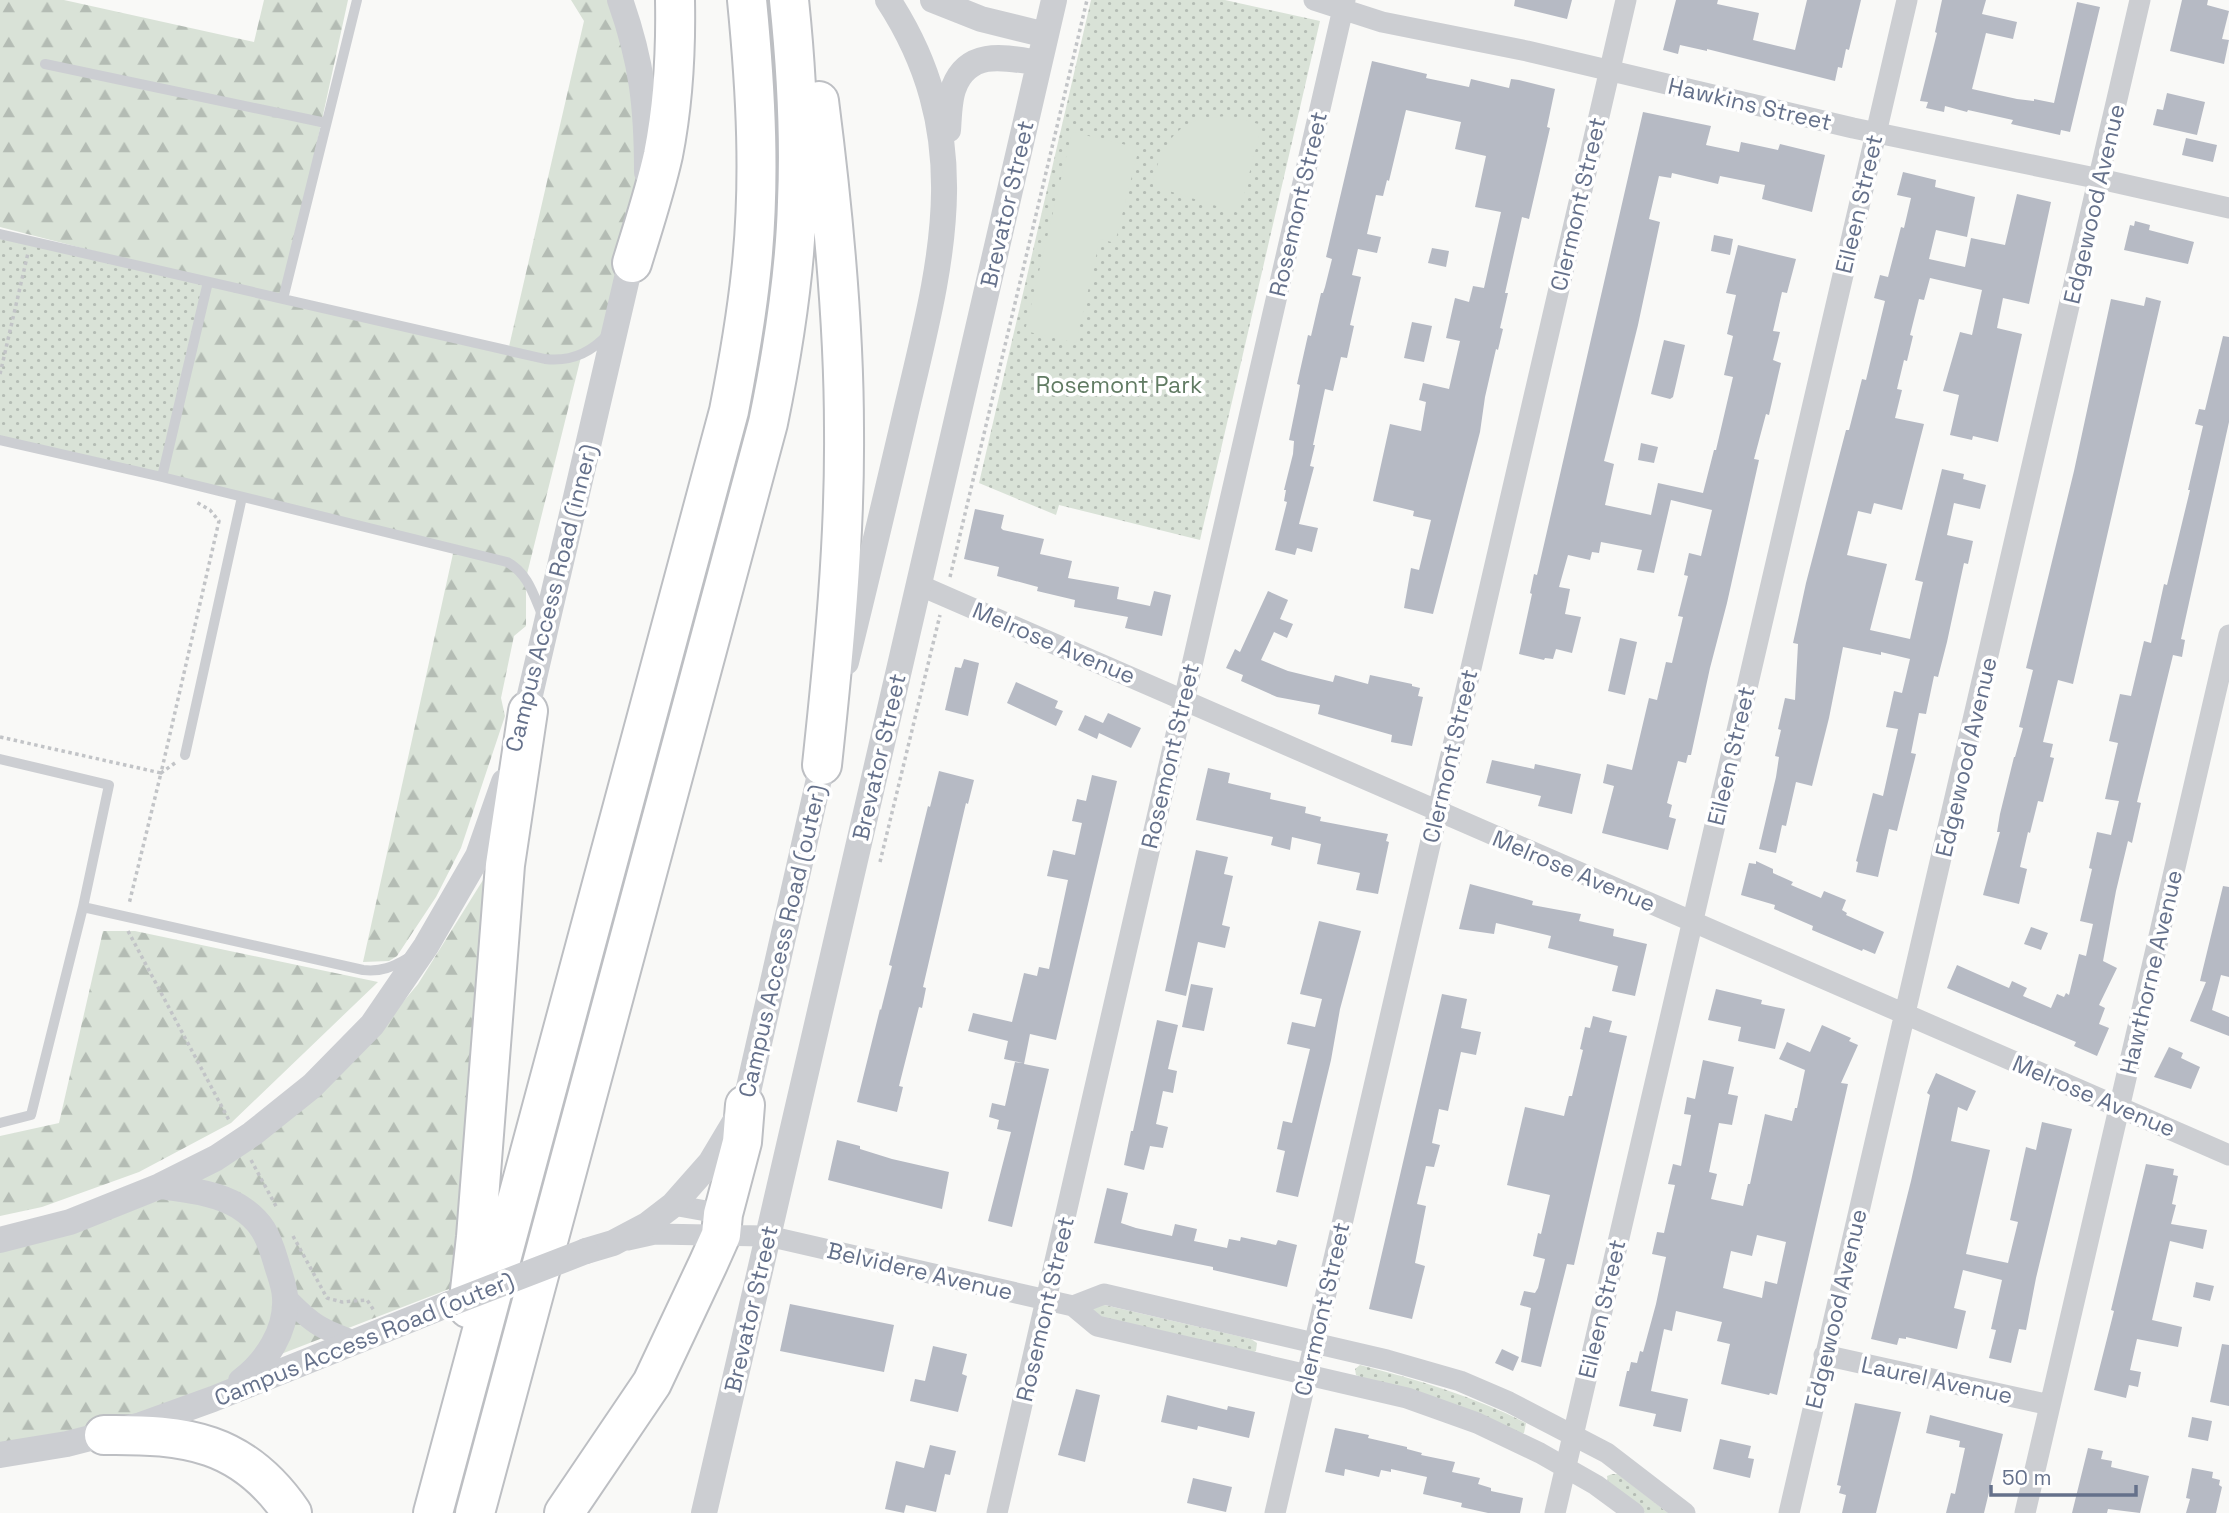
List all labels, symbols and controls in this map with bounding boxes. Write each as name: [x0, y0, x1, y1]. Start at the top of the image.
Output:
street label: Hawkins Street: [1665, 71, 1835, 137]
street label: Edgewood Avenue: [2056, 101, 2132, 307]
street label: Rosemont Street: [1262, 109, 1334, 299]
street label: Clermont Street: [1543, 114, 1613, 294]
street label: Brevator Street: [973, 118, 1041, 290]
street label: Eileen Street: [1828, 132, 1890, 276]
park label: Rosemont Park: [1036, 370, 1202, 400]
street label: Campus Access Road (inner): [498, 441, 604, 755]
street label: Melrose Avenue: [968, 595, 1140, 691]
street label: Edgewood Avenue: [1928, 654, 2004, 860]
street label: Rosemont Street: [1134, 661, 1206, 851]
street label: Clermont Street: [1415, 666, 1485, 846]
street label: Brevator Street: [845, 671, 913, 843]
street label: Eileen Street: [1700, 684, 1762, 828]
street label: Campus Access Road (outer): [731, 782, 833, 1100]
street label: Melrose Avenue: [1488, 823, 1660, 919]
street label: Hawthorne Avenue: [2113, 867, 2189, 1077]
street label: Melrose Avenue: [2008, 1048, 2180, 1144]
street label: Edgewood Avenue: [1798, 1206, 1874, 1412]
street label: Rosemont Street: [1009, 1214, 1081, 1404]
street label: Clermont Street: [1287, 1219, 1357, 1399]
street label: Brevator Street: [717, 1223, 785, 1395]
street label: Belvidere Avenue: [824, 1235, 1016, 1307]
street label: Eileen Street: [1571, 1237, 1633, 1381]
street label: Campus Access Road (outer): [210, 1265, 518, 1413]
street label: Laurel Avenue: [1859, 1349, 2015, 1411]
scale bar: [1991, 1454, 2136, 1498]
text: 50 m: [2002, 1464, 2052, 1491]

